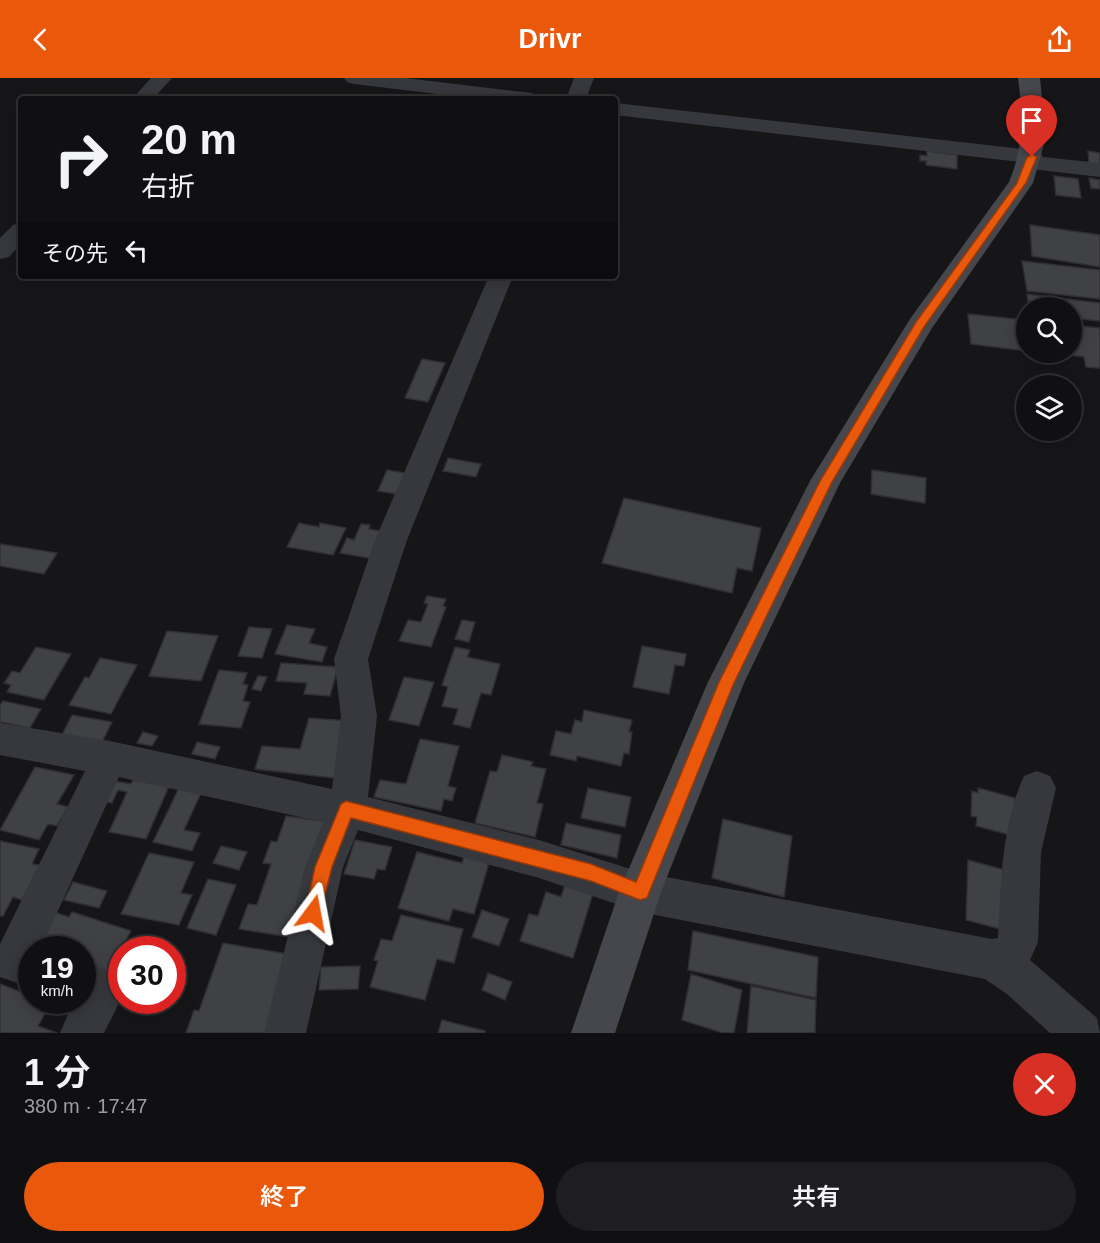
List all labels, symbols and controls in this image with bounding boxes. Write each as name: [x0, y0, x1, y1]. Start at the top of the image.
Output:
icon: back: [24, 23, 57, 56]
icon: share: [1043, 23, 1076, 56]
text: Drivr: [518, 24, 582, 54]
pin: [1006, 95, 1057, 157]
icon: arrive: [1015, 104, 1048, 137]
text: 20 m: [141, 116, 237, 163]
icon: right: [42, 120, 120, 198]
text: 右折: [141, 172, 195, 202]
icon: left: [120, 234, 153, 267]
text: その先: [42, 241, 108, 266]
map controls: [1016, 297, 1082, 441]
button: search: [1016, 297, 1082, 363]
button: layers: [1016, 375, 1082, 441]
position arrow: [281, 881, 345, 945]
speed limit sign: 30: [108, 936, 186, 1014]
text: 19: [40, 951, 74, 984]
text: km/h: [41, 982, 73, 999]
text: 1 分: [24, 1052, 90, 1093]
button: close: [1013, 1053, 1076, 1116]
text: 380 m · 17:47: [24, 1095, 147, 1117]
button: 終了: [24, 1162, 544, 1231]
button: 共有: [556, 1162, 1076, 1231]

